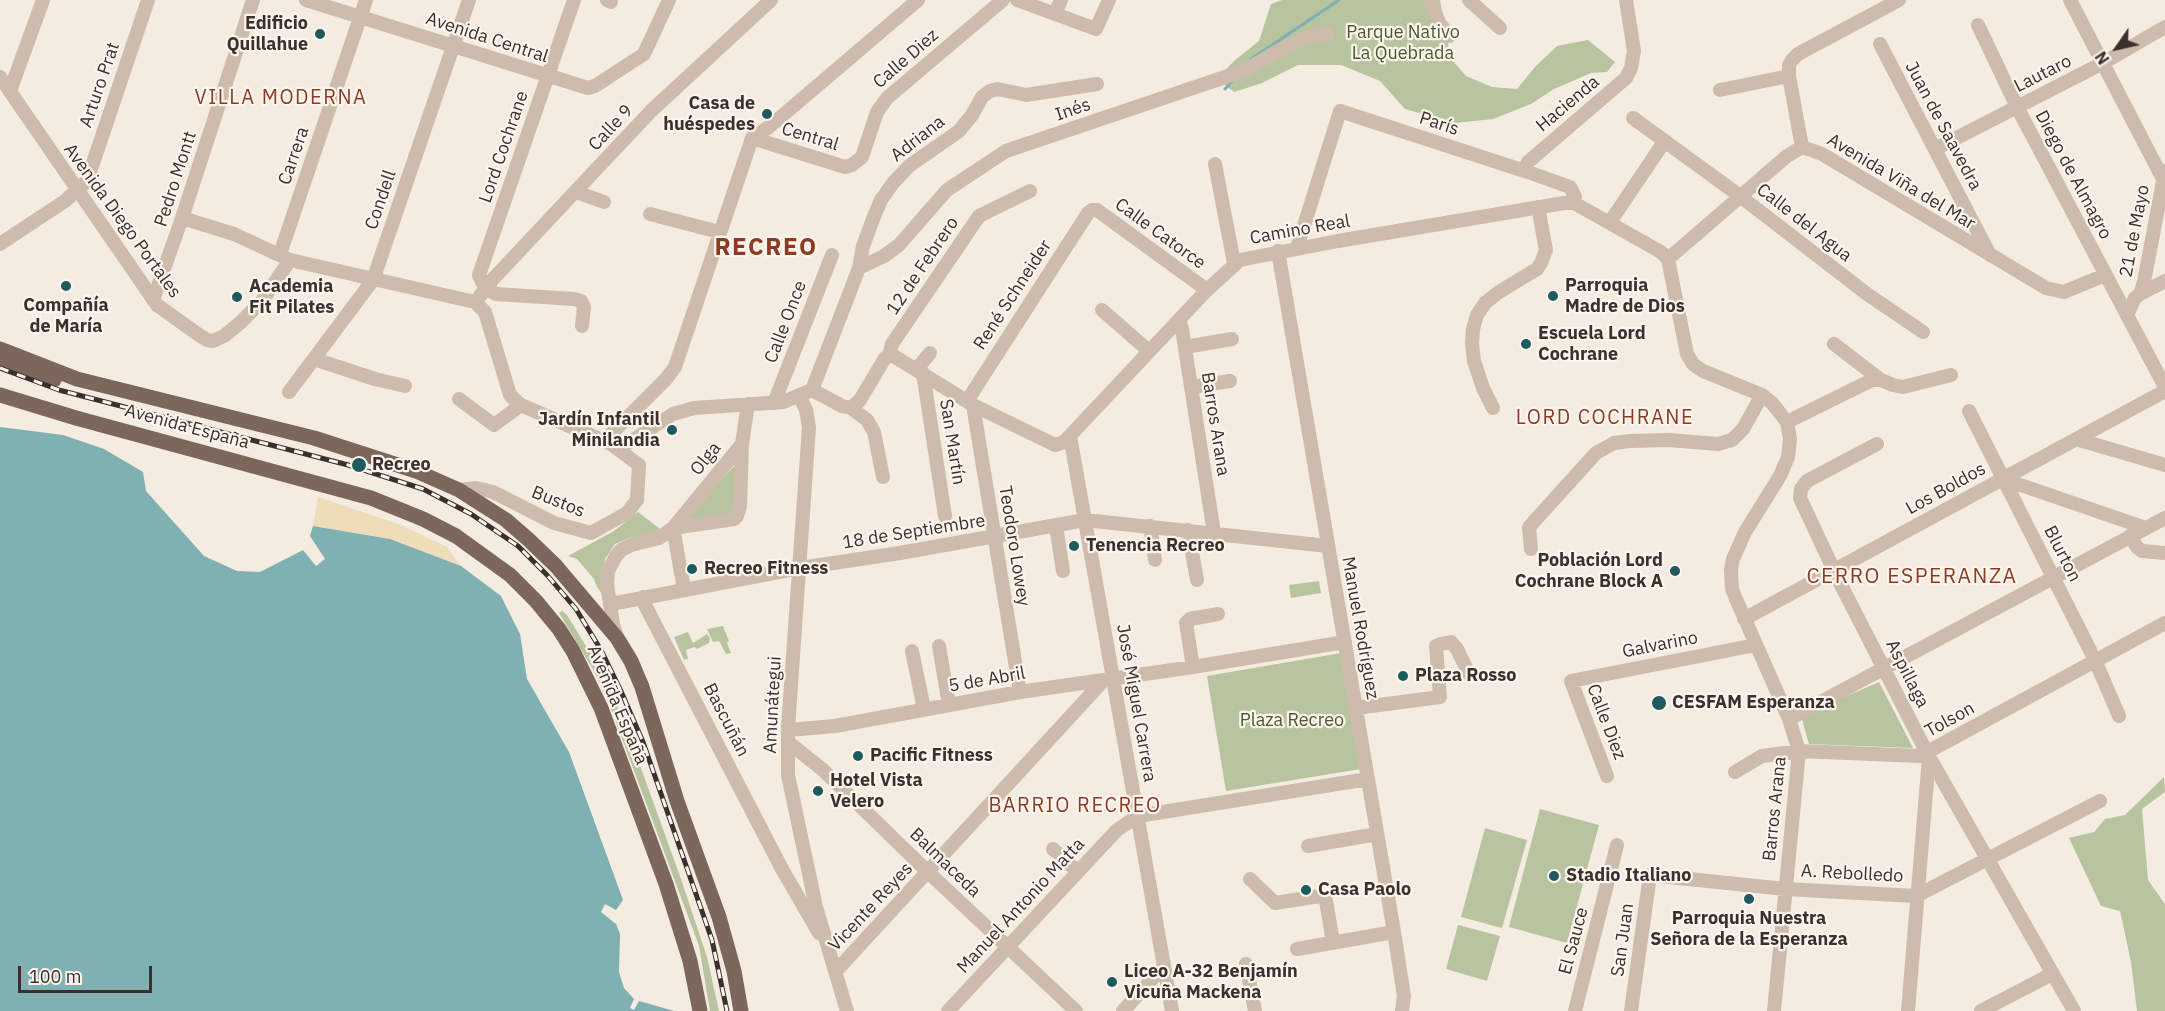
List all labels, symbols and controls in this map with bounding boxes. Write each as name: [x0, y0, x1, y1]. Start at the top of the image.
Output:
street label: Avenida Central: [423, 8, 551, 68]
place label: Edificio Quillahue: [227, 13, 308, 56]
north arrow: [2087, 18, 2147, 78]
park label: Parque Nativo La Quebrada: [1346, 22, 1460, 64]
street label: Calle Diez: [869, 25, 943, 93]
marker: Edificio Quillahue: [313, 27, 327, 41]
street label: Arturo Prat: [75, 40, 125, 130]
text: N: [2091, 48, 2114, 68]
street label: Lautaro: [2011, 50, 2075, 98]
street label: Juan de Saavedra: [1900, 58, 1986, 194]
street label: Hacienda: [1532, 71, 1604, 137]
district label: VILLA MODERNA: [195, 86, 367, 110]
street label: Lord Cochrane: [475, 88, 533, 206]
place label: Casa de huéspedes: [663, 93, 755, 136]
street label: Inés: [1052, 94, 1094, 126]
street label: Calle 9: [584, 100, 638, 156]
marker: Casa de huéspedes: [760, 107, 774, 121]
street label: Diego de Almagro: [2030, 107, 2116, 243]
street label: París: [1417, 108, 1461, 140]
street label: Adriana: [887, 111, 949, 167]
street label: Central: [779, 118, 841, 156]
street label: Carrera: [274, 124, 314, 188]
street label: Pedro Montt: [150, 129, 202, 229]
street label: Avenida Viña del Mar: [1823, 129, 1979, 235]
street label: Avenida Diego Portales: [59, 140, 185, 302]
street label: Condell: [361, 167, 401, 233]
street label: Calle del Agua: [1752, 179, 1856, 267]
street label: 21 de Mayo: [2115, 183, 2155, 279]
street label: Calle Catorce: [1110, 194, 1210, 274]
street label: Camino Real: [1248, 211, 1352, 249]
street label: 12 de Febrero: [882, 213, 964, 319]
district label: RECREO: [714, 234, 818, 262]
street label: René Schneider: [969, 236, 1057, 354]
place label: Parroquia Madre de Dios: [1565, 275, 1685, 318]
place label: Academia Fit Pilates: [249, 276, 334, 318]
street label: Calle Once: [760, 278, 812, 366]
marker: Compañía de María: [59, 279, 73, 293]
marker: Parroquia Madre de Dios: [1546, 289, 1560, 303]
marker: Academia Fit Pilates: [230, 290, 244, 304]
place label: Compañía de María: [23, 295, 109, 338]
place label: Escuela Lord Cochrane: [1538, 323, 1646, 366]
marker: Escuela Lord Cochrane: [1519, 337, 1533, 351]
street label: Barros Arana: [1196, 370, 1234, 478]
street label: San Martín: [935, 398, 969, 486]
street label: Avenida España: [122, 400, 252, 454]
district label: LORD COCHRANE: [1516, 406, 1694, 430]
place label: Jardín Infantil Minilandia: [538, 409, 660, 452]
marker: Jardín Infantil Minilandia: [665, 423, 679, 437]
street label: Olga: [686, 438, 726, 480]
place label: Recreo: [372, 454, 431, 476]
marker: Recreo: [350, 456, 368, 474]
street label: Los Boldos: [1902, 458, 1990, 520]
street label: Bustos: [528, 482, 588, 522]
street label: Teodoro Lowey: [994, 484, 1034, 608]
street label: 18 de Septiembre: [841, 510, 987, 554]
street label: Blurton: [2039, 522, 2085, 586]
place label: Tenencia Recreo: [1086, 535, 1225, 557]
marker: Tenencia Recreo: [1067, 539, 1081, 553]
place label: Población Lord Cochrane Block A: [1515, 550, 1663, 592]
street label: Manuel Rodríguez: [1337, 555, 1383, 701]
place label: Recreo Fitness: [704, 558, 828, 580]
marker: Recreo Fitness: [685, 562, 699, 576]
marker: Población Lord Cochrane Block A: [1668, 564, 1682, 578]
district label: CERRO ESPERANZA: [1806, 564, 2018, 590]
street label: José Miguel Carrera: [1111, 622, 1161, 784]
street label: Galvarino: [1620, 627, 1700, 663]
street label: Aspillaga: [1881, 636, 1933, 712]
street label: Avenida España: [582, 642, 652, 768]
street label: Amunátegui: [760, 656, 786, 754]
street label: 5 de Abril: [947, 663, 1027, 697]
place label: Plaza Rosso: [1415, 665, 1517, 687]
marker: Plaza Rosso: [1396, 669, 1410, 683]
street label: Bascuñán: [698, 680, 754, 760]
street label: Calle Diez: [1582, 681, 1630, 763]
place label: CESFAM Esperanza: [1672, 692, 1835, 714]
marker: CESFAM Esperanza: [1650, 694, 1668, 712]
street label: Tolson: [1922, 698, 1978, 742]
park label: Plaza Recreo: [1240, 710, 1344, 732]
place label: Pacific Fitness: [870, 745, 993, 767]
marker: Pacific Fitness: [851, 749, 865, 763]
street label: Barros Arana: [1759, 756, 1791, 862]
place label: Hotel Vista Velero: [830, 770, 923, 812]
marker: Hotel Vista Velero: [811, 784, 825, 798]
district label: BARRIO RECREO: [988, 794, 1162, 818]
street label: Balmaceda: [905, 824, 985, 902]
street label: Manuel Antonio Matta: [953, 834, 1089, 978]
street label: Vicente Reyes: [824, 858, 918, 956]
street label: A. Rebolledo: [1800, 861, 1904, 887]
place label: Stadio Italiano: [1566, 865, 1691, 887]
marker: Stadio Italiano: [1547, 869, 1561, 883]
place label: Casa Paolo: [1318, 879, 1411, 901]
marker: Casa Paolo: [1299, 883, 1313, 897]
marker: Parroquia Nuestra Señora de la Esperanza: [1742, 892, 1756, 906]
street label: San Juan: [1607, 902, 1639, 978]
street label: El Sauce: [1555, 905, 1593, 977]
place label: Parroquia Nuestra Señora de la Esperanza: [1650, 908, 1848, 950]
scale bar: [21, 954, 154, 992]
place label: Liceo A-32 Benjamín Vicuña Mackena: [1124, 961, 1298, 1004]
text: 100 m: [29, 965, 81, 988]
marker: Liceo A-32 Benjamín Vicuña Mackena: [1105, 975, 1119, 989]

